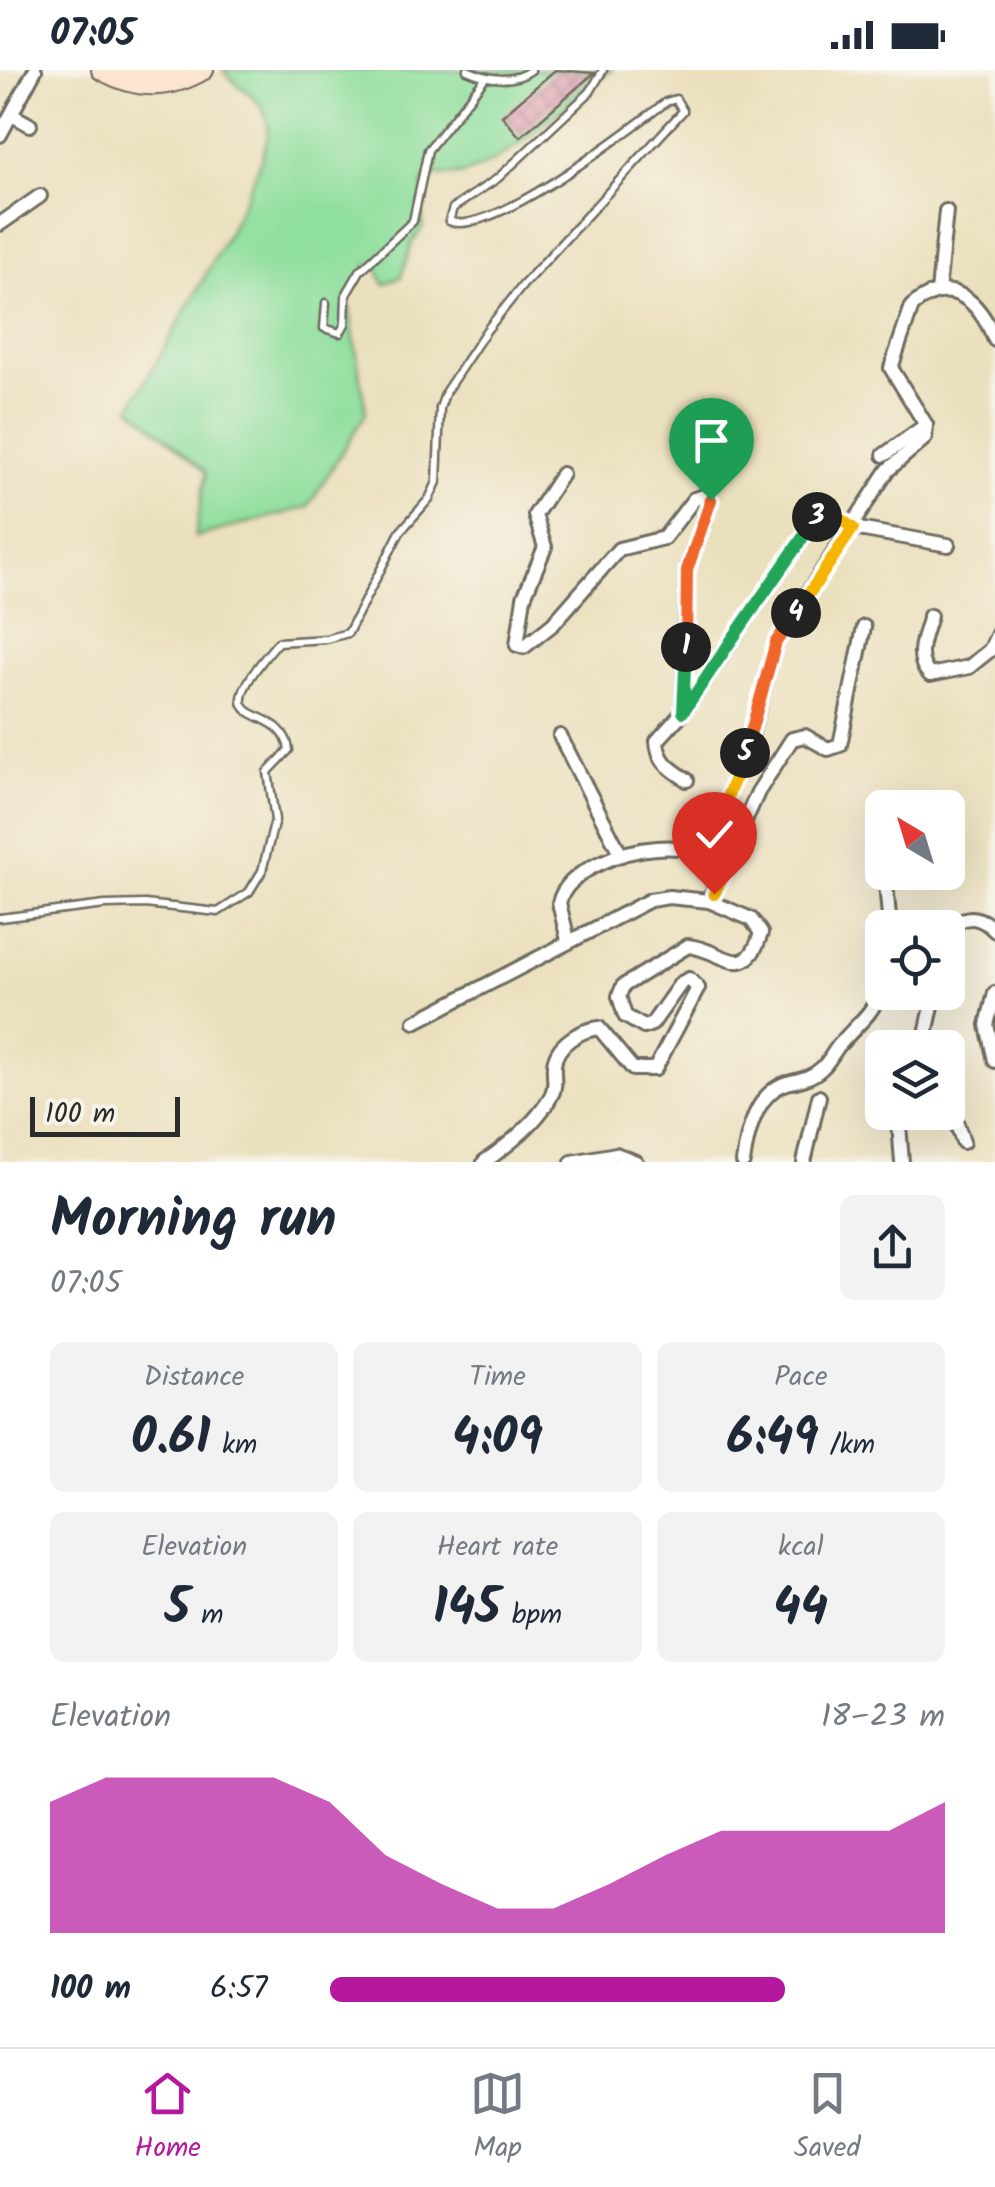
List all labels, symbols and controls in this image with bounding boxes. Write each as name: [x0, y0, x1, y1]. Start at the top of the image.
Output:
text: 07:05: [50, 5, 136, 65]
pin: [669, 398, 754, 501]
icon: arrive: [684, 413, 739, 468]
pin: 3: [792, 492, 842, 542]
text: 3: [809, 494, 825, 539]
pin: 4: [771, 588, 821, 638]
text: 4: [788, 590, 804, 635]
pin: 1: [661, 622, 711, 672]
text: 1: [682, 624, 690, 669]
pin: 5: [720, 728, 770, 778]
text: 5: [738, 730, 752, 775]
north arrow: [865, 790, 965, 890]
map controls: [865, 790, 965, 1130]
pin: [672, 792, 757, 895]
icon: check: [687, 807, 742, 862]
button: locate: [865, 910, 965, 1010]
button: layers: [865, 1030, 965, 1130]
scale bar: [30, 1092, 180, 1136]
text: 100 m: [45, 1092, 115, 1137]
text: Morning run: [50, 1178, 337, 1265]
button: share: [840, 1195, 945, 1300]
text: 07:05: [50, 1259, 122, 1310]
text: Distance: [144, 1355, 244, 1400]
text: Time: [469, 1355, 526, 1400]
text: Pace: [774, 1355, 828, 1400]
text: 0.61: [131, 1400, 211, 1480]
text: 4:09: [452, 1400, 543, 1480]
text: 6:49: [727, 1400, 819, 1480]
text: km: [211, 1423, 257, 1468]
text: /km: [819, 1423, 875, 1468]
text: Elevation: [141, 1525, 247, 1570]
text: Heart rate: [437, 1525, 558, 1570]
text: kcal: [778, 1525, 824, 1570]
text: 5: [165, 1570, 190, 1650]
text: 145: [433, 1570, 501, 1650]
text: 44: [774, 1570, 828, 1650]
text: m: [190, 1593, 224, 1638]
text: bpm: [501, 1593, 562, 1638]
text: Elevation: [50, 1692, 171, 1743]
text: 18–23 m: [821, 1692, 945, 1743]
text: 100 m: [50, 1964, 131, 2015]
text: 6:57: [210, 1964, 268, 2015]
tab: Home: [135, 2066, 201, 2171]
tab: Map: [470, 2066, 525, 2171]
tab: Saved: [794, 2066, 860, 2171]

